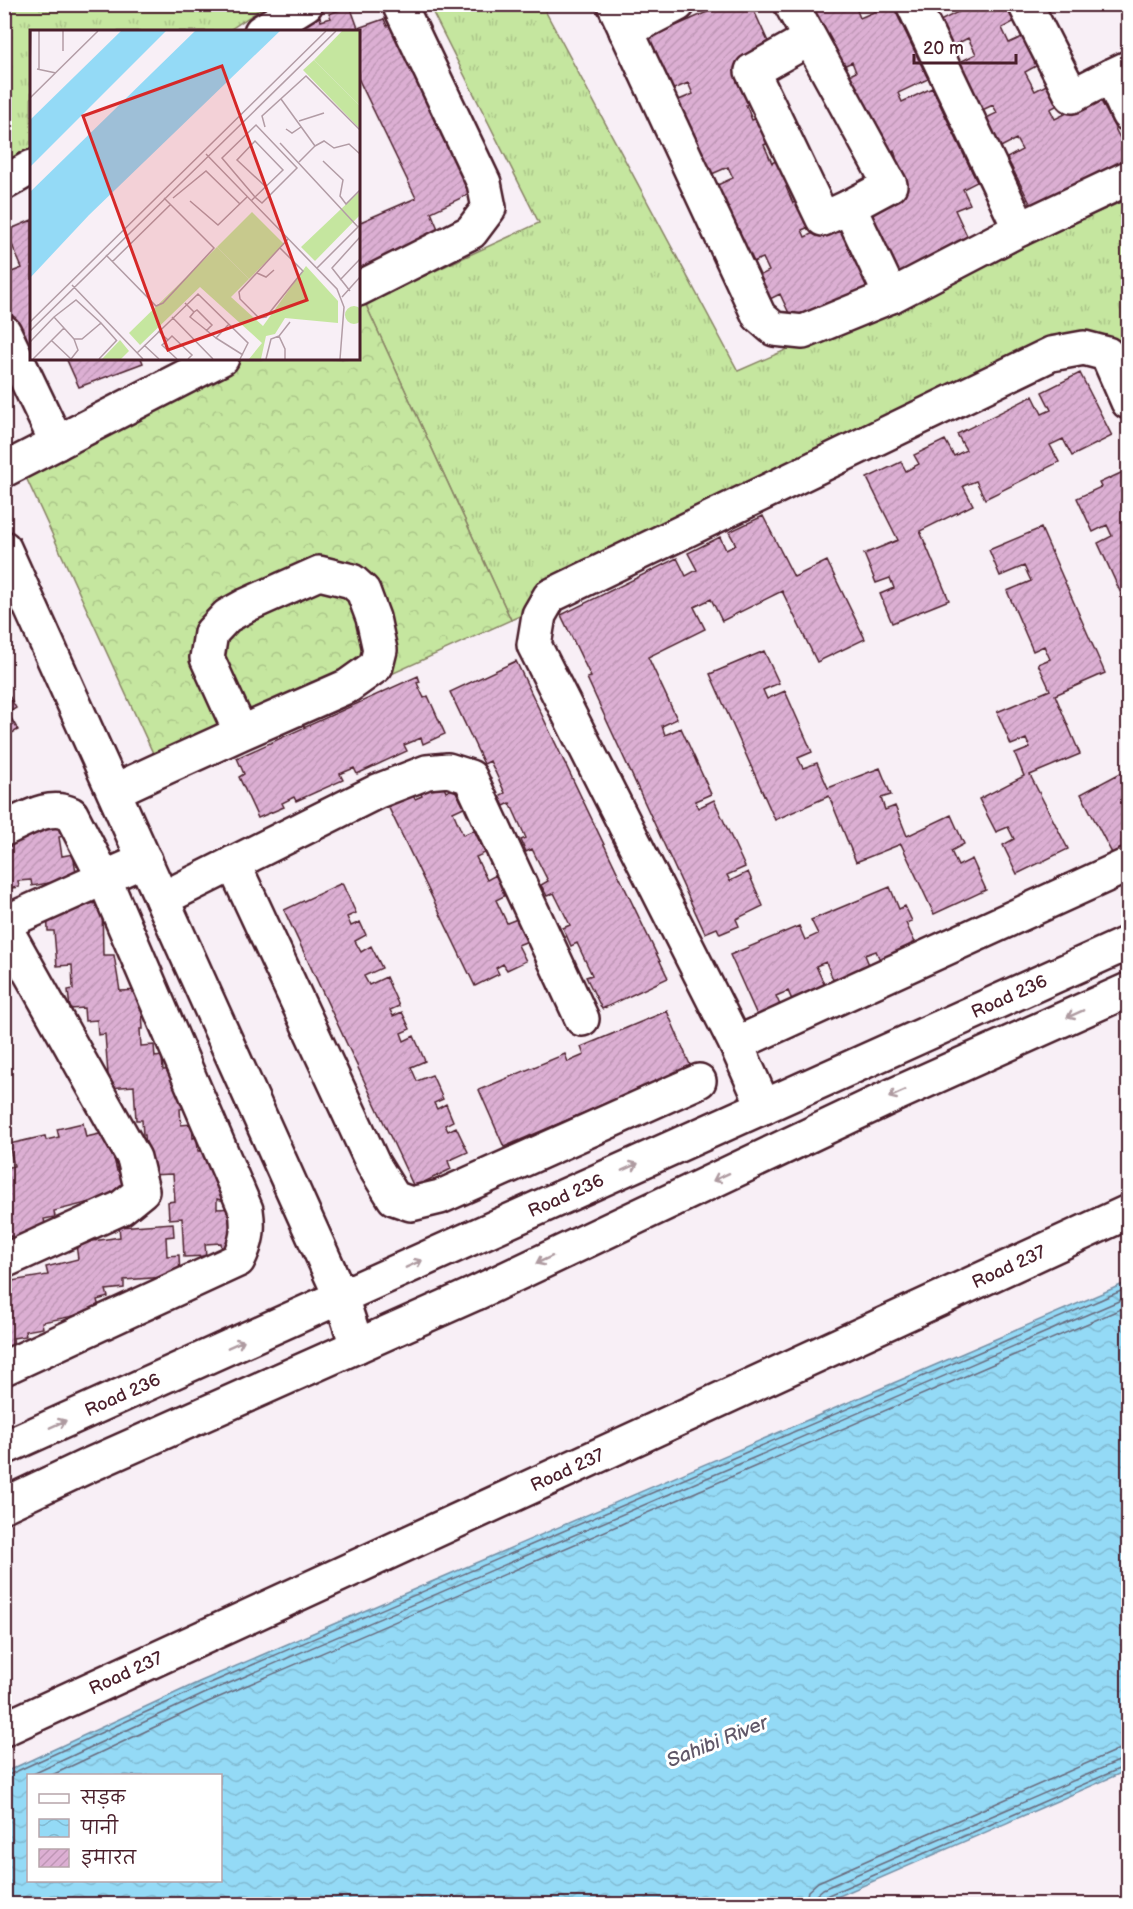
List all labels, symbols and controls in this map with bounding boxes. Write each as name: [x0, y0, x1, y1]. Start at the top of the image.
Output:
scale bar: [914, 27, 1016, 65]
inset map: [30, 30, 360, 360]
text: 20 m: [923, 38, 964, 59]
street label: Road 236: [968, 971, 1051, 1023]
one-way arrow: [1066, 1010, 1084, 1021]
one-way arrow: [888, 1089, 906, 1100]
one-way arrow: [620, 1161, 638, 1172]
street label: Road 236: [525, 1170, 607, 1222]
one-way arrow: [712, 1171, 730, 1183]
street label: Road 237: [969, 1241, 1049, 1293]
one-way arrow: [536, 1255, 554, 1267]
one-way arrow: [404, 1258, 422, 1270]
one-way arrow: [226, 1338, 244, 1350]
street label: Road 236: [82, 1369, 164, 1421]
one-way arrow: [48, 1418, 66, 1430]
street label: Road 237: [527, 1444, 608, 1496]
street label: Road 237: [86, 1647, 166, 1699]
water label: Sahibi River: [663, 1710, 773, 1773]
legend: [27, 1774, 222, 1882]
text: सड़क: [80, 1788, 126, 1809]
text: पानी: [80, 1814, 119, 1839]
text: इमारत: [81, 1848, 137, 1869]

